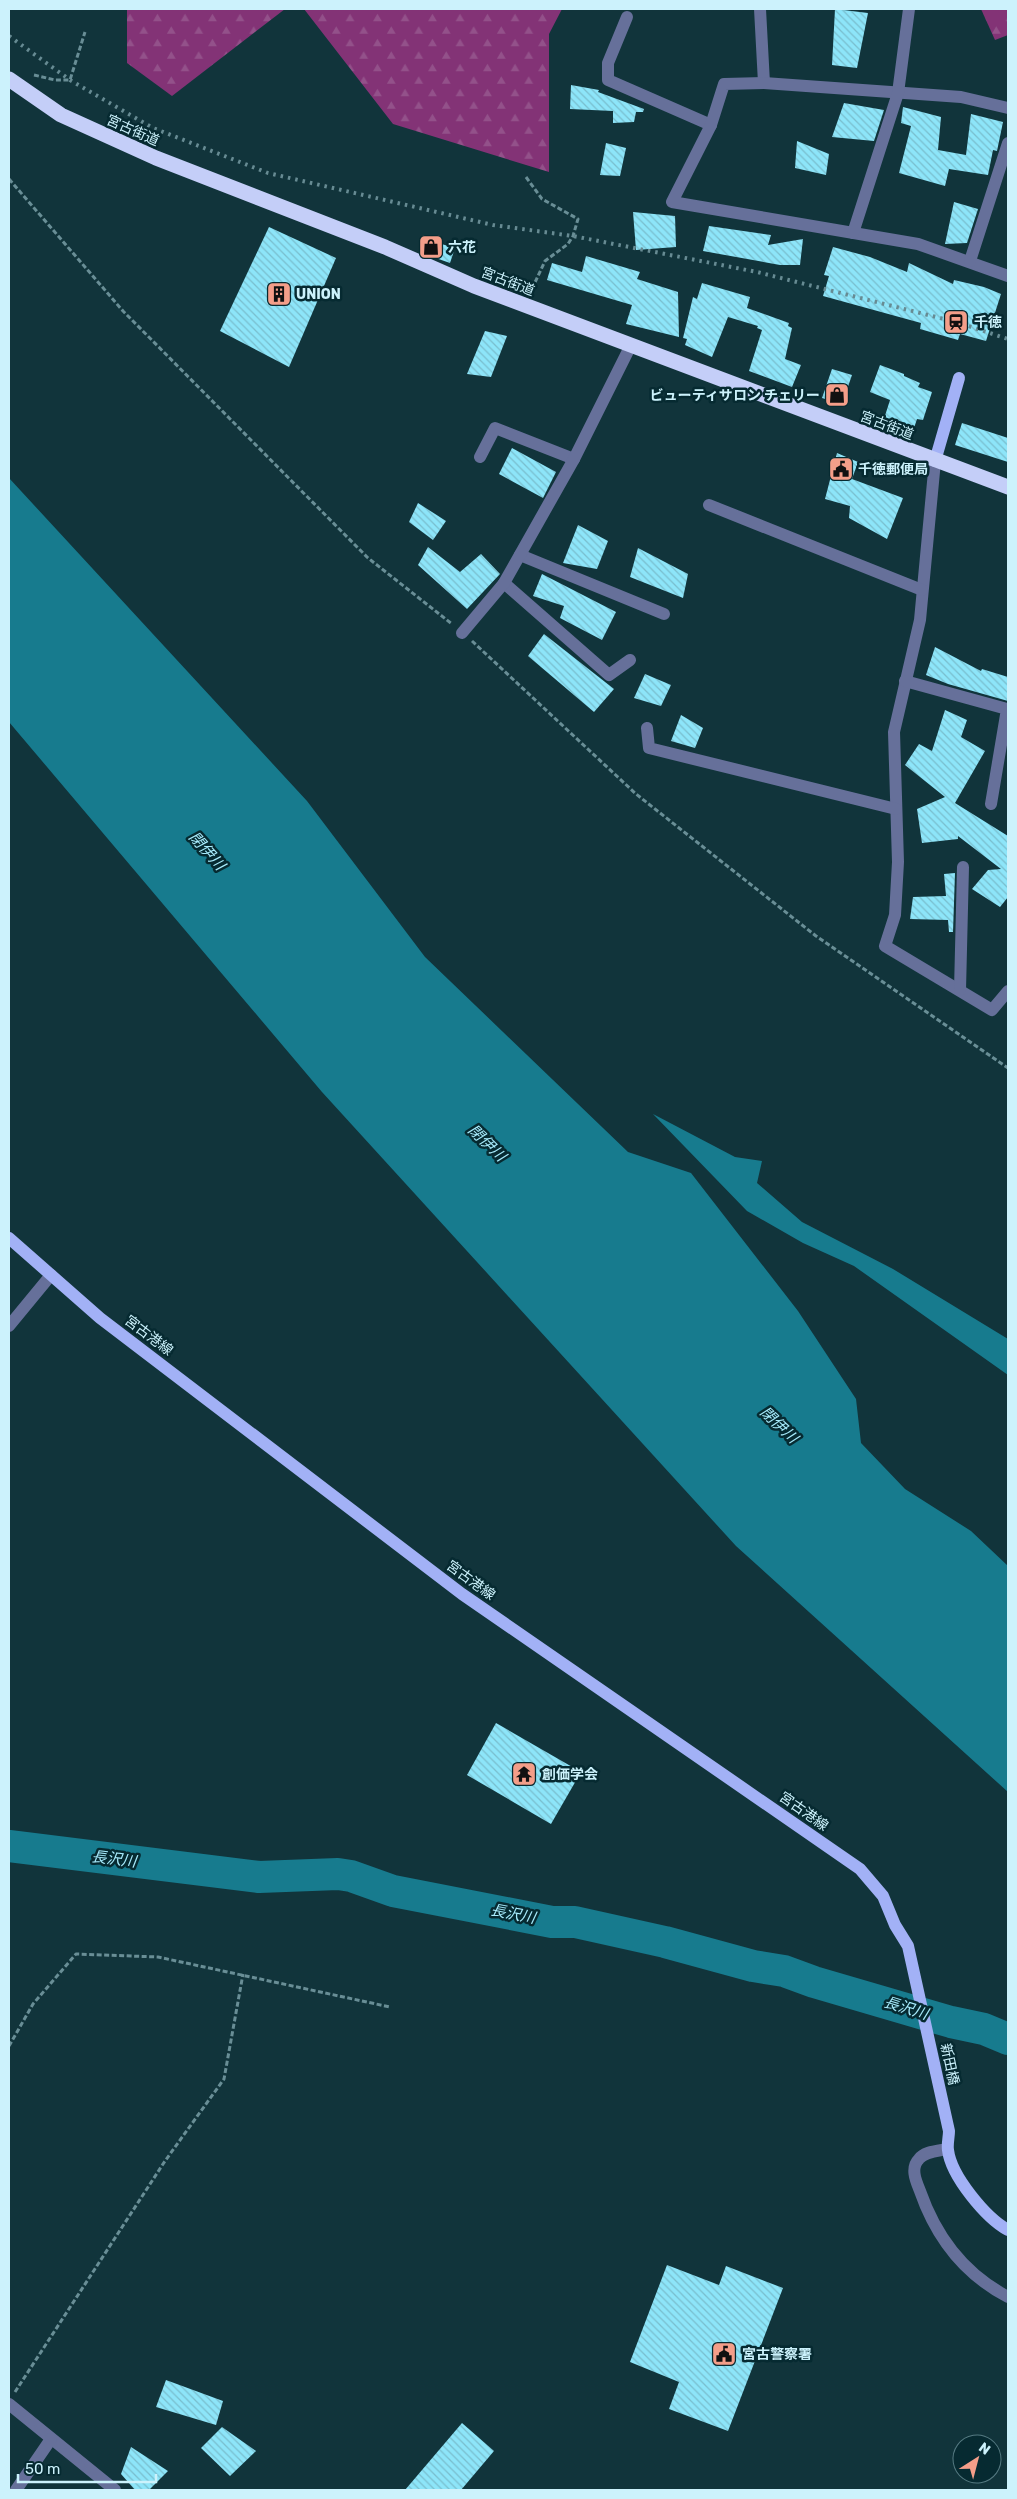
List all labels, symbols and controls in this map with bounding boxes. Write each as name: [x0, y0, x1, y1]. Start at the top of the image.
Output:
street label: 宮古街道: [104, 111, 162, 150]
shop icon: 六花: [418, 234, 444, 260]
place label: 六花: [448, 239, 476, 256]
street label: 宮古街道: [479, 263, 537, 299]
building icon: UNION: [266, 281, 292, 307]
place label: UNION: [296, 286, 341, 303]
station icon: 千徳: [943, 309, 969, 335]
place label: 千徳: [974, 314, 1002, 331]
shop icon: ビューティサロン チェリー: [824, 382, 850, 408]
place label: ビューティサロン チェリー: [650, 387, 820, 404]
street label: 宮古街道: [858, 407, 916, 443]
public building icon: 千徳郵便局: [828, 456, 854, 482]
place label: 千徳郵便局: [858, 461, 928, 478]
water label: 閉伊川: [185, 828, 230, 875]
water label: 閉伊川: [465, 1121, 511, 1166]
street label: 宮古港線: [121, 1312, 176, 1359]
water label: 閉伊川: [756, 1403, 803, 1448]
street label: 宮古港線: [443, 1557, 498, 1604]
temple icon: 創価学会: [511, 1761, 537, 1787]
place label: 創価学会: [542, 1766, 598, 1783]
street label: 宮古港線: [776, 1788, 832, 1834]
water label: 長沢川: [91, 1847, 139, 1871]
water label: 長沢川: [489, 1901, 539, 1928]
water label: 長沢川: [882, 1993, 932, 2024]
street label: 新田橋: [937, 2042, 962, 2086]
public building icon: 宮古警察署: [711, 2341, 737, 2367]
place label: 宮古警察署: [742, 2346, 812, 2363]
north arrow: [952, 2434, 1002, 2484]
text: N: [975, 2439, 993, 2459]
scale bar: [18, 2452, 155, 2484]
text: 50 m: [25, 2460, 60, 2478]

